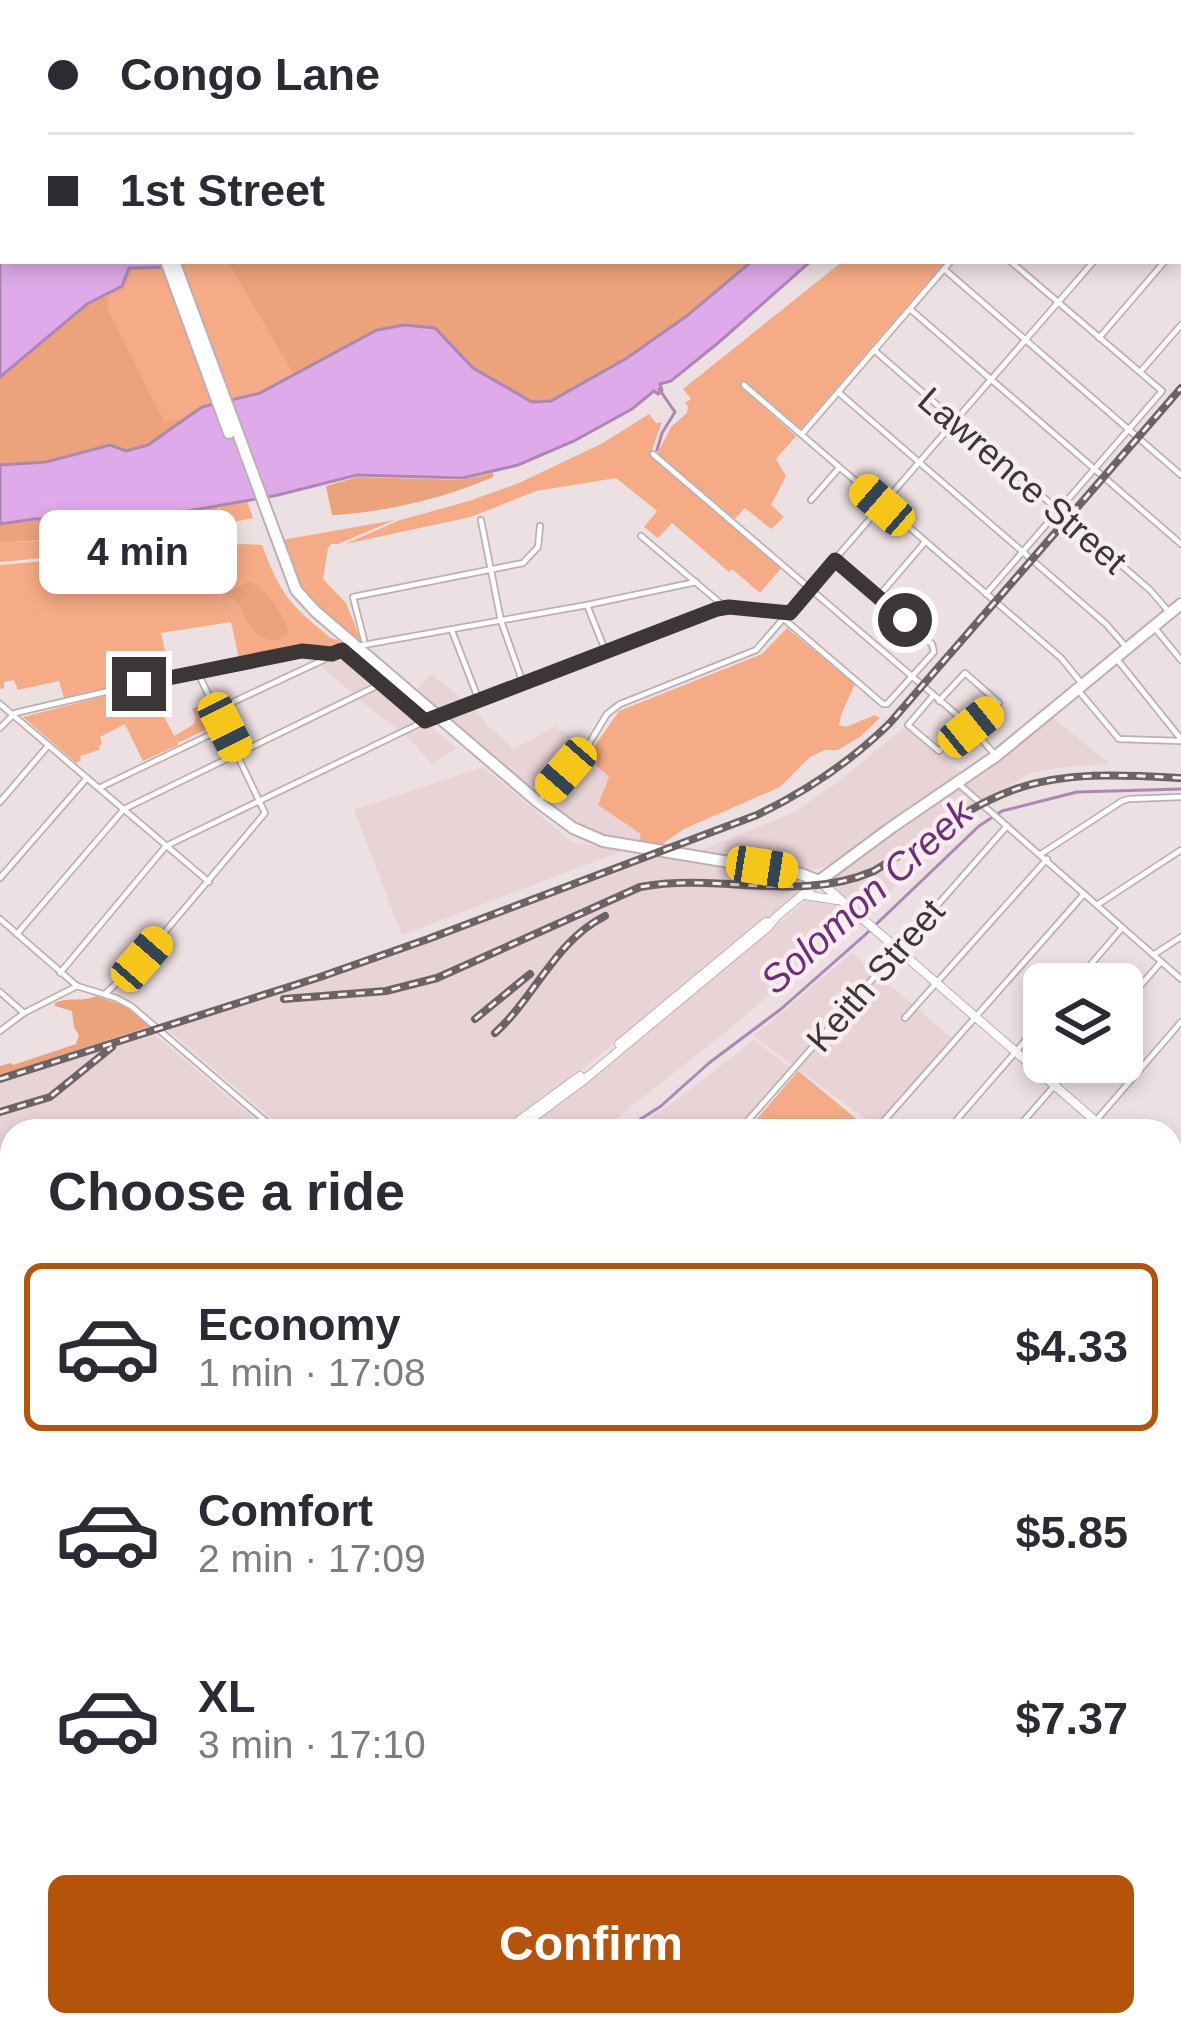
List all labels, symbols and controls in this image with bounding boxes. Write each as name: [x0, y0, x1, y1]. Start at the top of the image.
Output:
text: Congo Lane: [120, 49, 380, 100]
text: 1st Street: [120, 165, 325, 216]
street label: Lawrence Street: [910, 379, 1135, 582]
car: [843, 468, 921, 542]
callout: 4 min: [40, 510, 238, 594]
text: 4 min: [87, 530, 189, 573]
route start: [878, 593, 932, 647]
route end: [112, 657, 166, 711]
car: [193, 687, 257, 767]
car: [932, 690, 1010, 764]
car: [529, 731, 603, 809]
water label: Solomon Creek: [752, 789, 982, 1002]
car: [724, 844, 800, 890]
street label: Keith Street: [798, 891, 953, 1060]
car: [105, 920, 179, 998]
map controls: [1023, 963, 1143, 1083]
button: layers: [1023, 963, 1143, 1083]
text: Choose a ride: [48, 1161, 405, 1221]
icon: car: [54, 1293, 162, 1401]
text: Economy: [198, 1299, 401, 1350]
text: $4.33: [1015, 1321, 1128, 1372]
text: 1 min · 17:08: [198, 1351, 426, 1394]
icon: car: [54, 1479, 162, 1587]
text: Comfort: [198, 1485, 373, 1536]
text: $5.85: [1015, 1507, 1128, 1558]
text: 2 min · 17:09: [198, 1537, 426, 1580]
icon: car: [54, 1665, 162, 1773]
text: XL: [198, 1671, 256, 1722]
text: $7.37: [1015, 1693, 1128, 1744]
text: 3 min · 17:10: [198, 1723, 426, 1766]
button: Confirm: [48, 1875, 1134, 2013]

